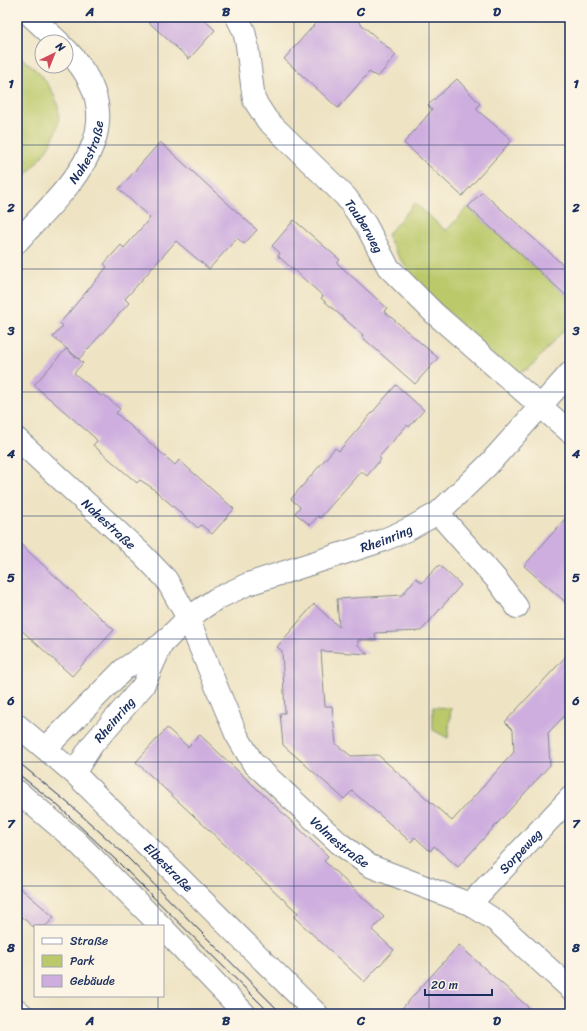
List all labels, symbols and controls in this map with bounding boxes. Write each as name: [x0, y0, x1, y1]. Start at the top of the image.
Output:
text: A: [85, 0, 94, 23]
text: B: [222, 0, 231, 23]
text: C: [356, 0, 366, 23]
text: D: [493, 0, 501, 23]
north arrow: [34, 34, 74, 74]
text: N: [50, 37, 70, 57]
text: 1: [8, 72, 14, 95]
text: 1: [573, 72, 579, 95]
street label: Nahestraße: [62, 119, 110, 189]
street label: Tauberweg: [339, 194, 390, 258]
text: 2: [6, 196, 15, 219]
text: 2: [571, 196, 580, 219]
text: 3: [6, 319, 15, 342]
text: 3: [571, 319, 580, 342]
text: 4: [6, 442, 16, 465]
text: 4: [571, 442, 581, 465]
street label: Nahestraße: [76, 493, 142, 556]
street label: Rheinring: [357, 518, 417, 559]
text: 5: [7, 566, 15, 589]
text: 5: [572, 566, 580, 589]
text: 6: [6, 689, 15, 712]
text: 6: [571, 689, 580, 712]
street label: Rheinring: [88, 691, 141, 748]
street label: Volmestraße: [304, 810, 375, 874]
text: 7: [7, 812, 16, 835]
text: 7: [572, 812, 581, 835]
street label: Sorpeweg: [493, 823, 548, 879]
street label: Elbestraße: [138, 837, 199, 898]
legend: [34, 925, 164, 997]
text: Straße: [70, 930, 108, 952]
text: 8: [6, 936, 15, 959]
text: 8: [571, 936, 580, 959]
text: Park: [70, 950, 95, 972]
text: Gebäude: [70, 970, 115, 992]
scale bar: [425, 971, 492, 997]
text: 20 m: [431, 974, 458, 996]
text: A: [85, 1009, 94, 1031]
text: B: [222, 1009, 231, 1031]
text: C: [356, 1009, 366, 1031]
text: D: [493, 1009, 501, 1031]

